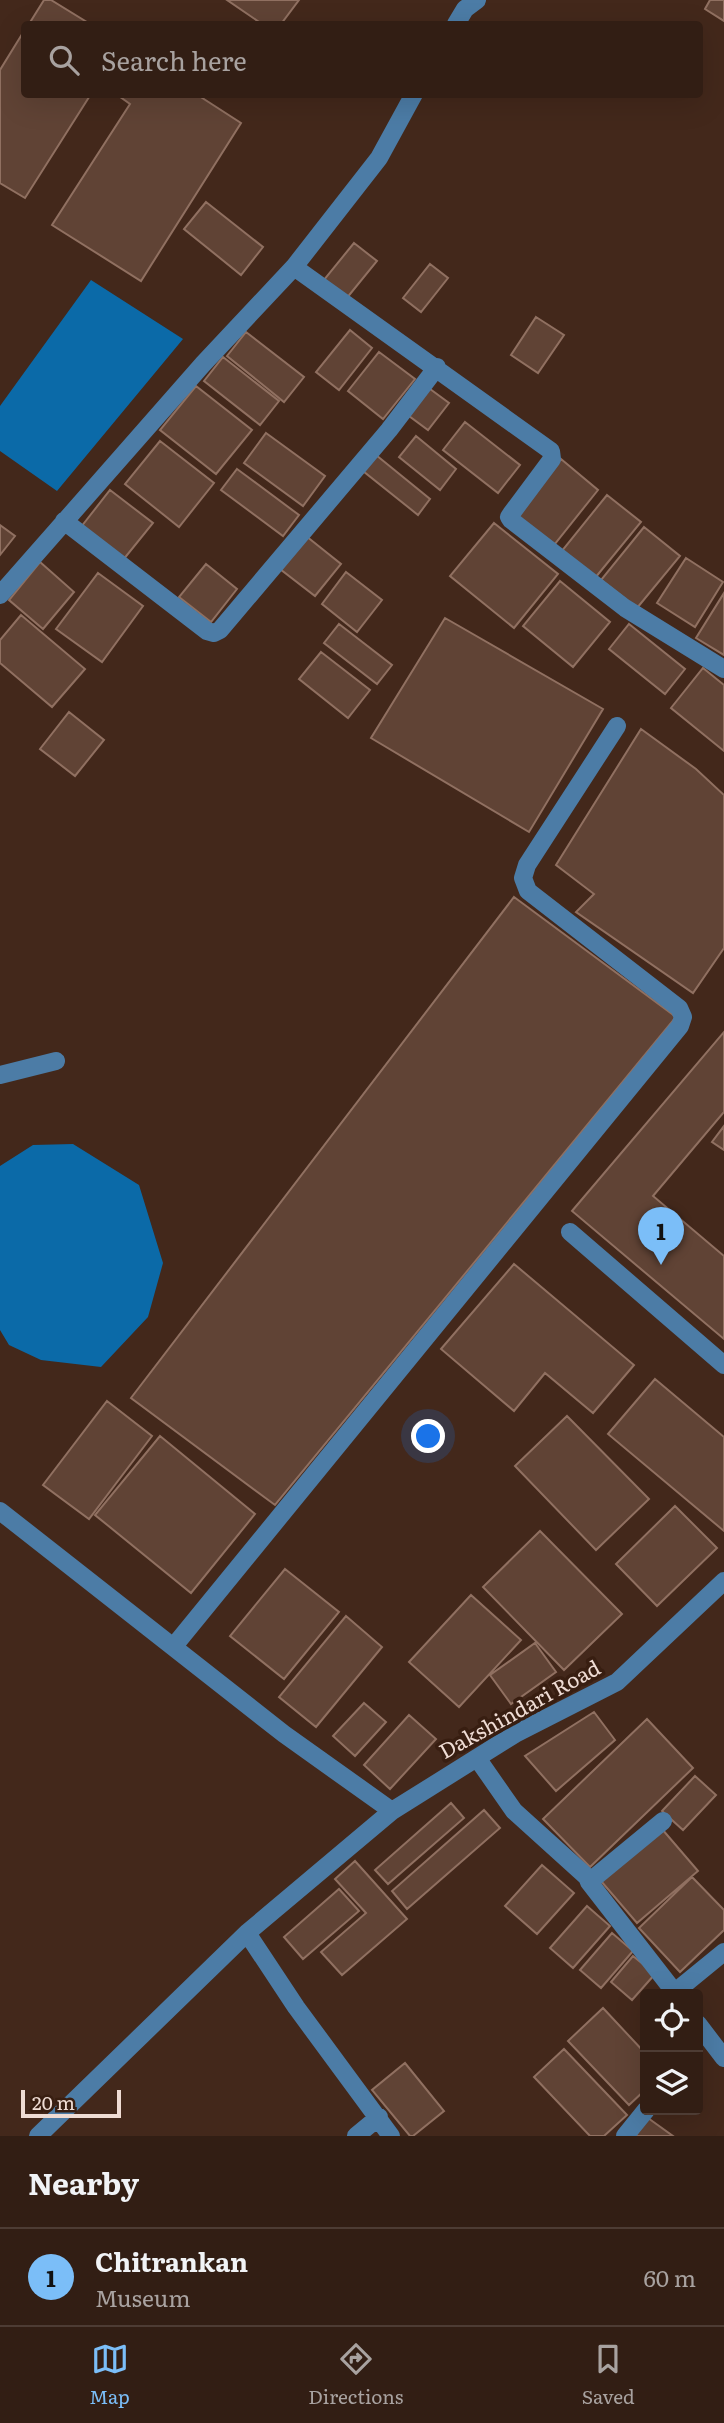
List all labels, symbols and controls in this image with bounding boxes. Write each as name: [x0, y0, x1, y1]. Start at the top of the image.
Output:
search box: [21, 21, 703, 98]
text: Search here: [101, 40, 247, 79]
icon: search: [45, 41, 83, 79]
pin: 1: [638, 1207, 684, 1265]
your location: [411, 1419, 445, 1453]
street label: Dakshindari Road: [432, 1650, 605, 1765]
map controls: [640, 1989, 703, 2115]
button: locate: [640, 1989, 703, 2052]
button: layers: [640, 2052, 703, 2115]
scale bar: [21, 2087, 121, 2119]
text: 20 m: [32, 2088, 75, 2116]
text: Nearby: [28, 2160, 139, 2204]
text: Chitrankan: [95, 2241, 248, 2280]
text: 1: [46, 2260, 56, 2294]
text: 60 m: [643, 2260, 696, 2294]
text: Museum: [95, 2280, 191, 2314]
tab: Map: [89, 2340, 130, 2410]
tab: Directions: [308, 2340, 403, 2410]
tab: Saved: [582, 2340, 635, 2410]

